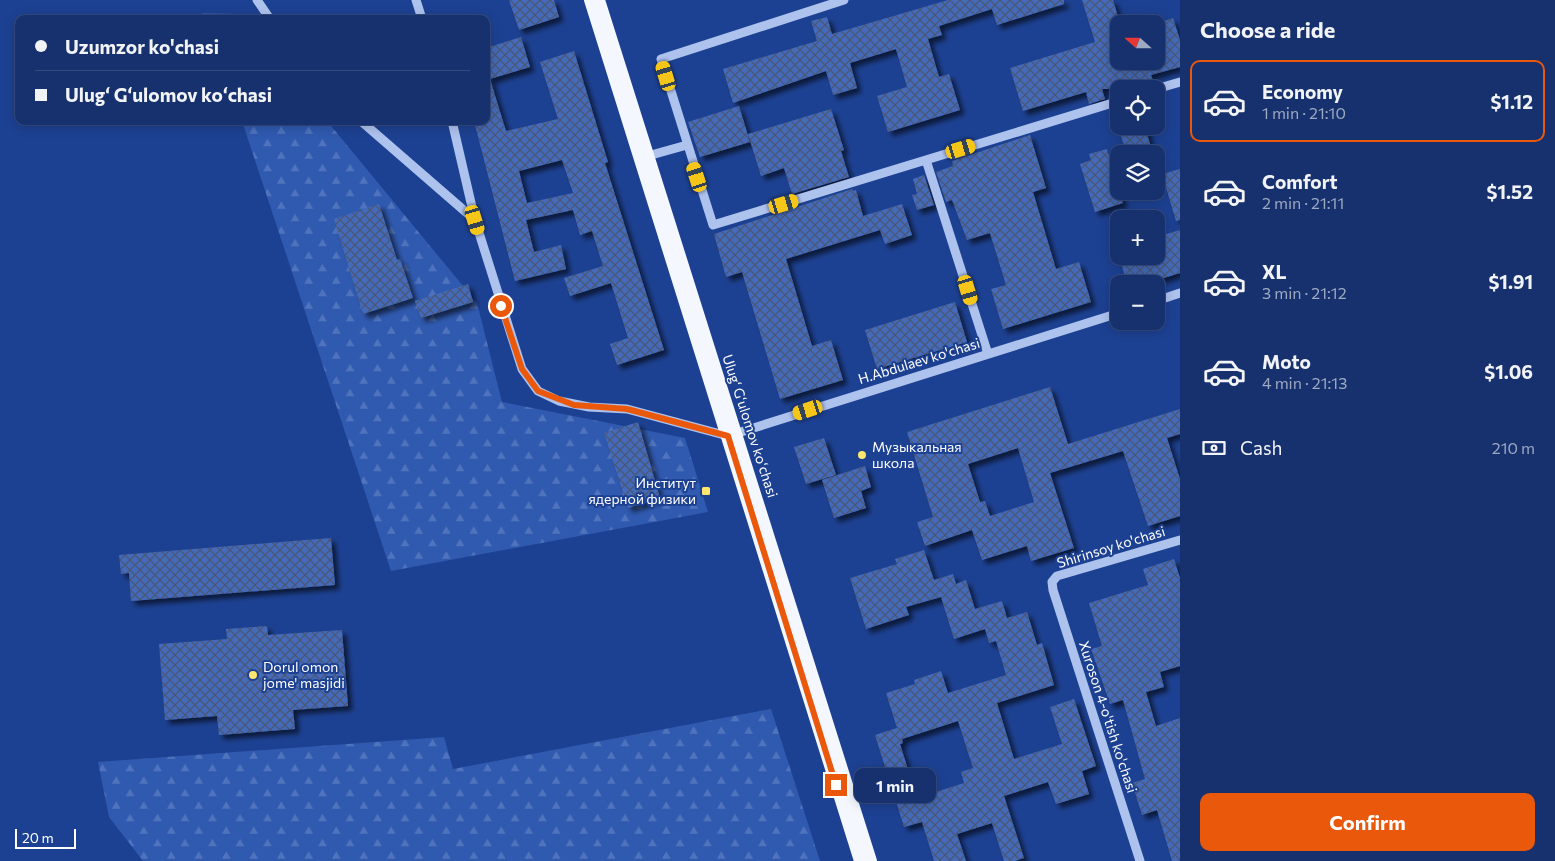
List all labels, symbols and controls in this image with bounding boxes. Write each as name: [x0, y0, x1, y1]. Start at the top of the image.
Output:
north arrow: [1110, 15, 1165, 70]
map controls: [1110, 15, 1165, 330]
text: Choose a ride: [1200, 16, 1335, 43]
text: Uzumzor ko'chasi: [65, 35, 219, 58]
car: [654, 59, 677, 93]
icon: car: [1202, 79, 1247, 124]
button: locate: [1110, 80, 1165, 135]
text: Economy: [1262, 80, 1343, 103]
text: Ulugʻ Gʻulomov koʻchasi: [65, 83, 272, 106]
text: $1.12: [1490, 90, 1533, 113]
text: 1 min · 21:10: [1262, 103, 1346, 122]
car: [944, 137, 977, 161]
button: layers: [1110, 145, 1165, 200]
car: [685, 160, 708, 194]
icon: car: [1202, 169, 1247, 214]
text: Comfort: [1262, 170, 1338, 193]
text: $1.52: [1487, 180, 1533, 203]
car: [767, 192, 800, 216]
text: 2 min · 21:11: [1262, 193, 1344, 212]
car: [463, 203, 486, 237]
button: +: [1110, 210, 1165, 265]
icon: car: [1202, 259, 1247, 304]
text: XL: [1262, 260, 1287, 283]
text: $1.91: [1488, 270, 1533, 293]
car: [956, 273, 979, 307]
button: −: [1110, 275, 1165, 330]
text: 3 min · 21:12: [1262, 283, 1347, 302]
route start: [490, 295, 512, 317]
street label: H.Abdulaev ko'chasi: [856, 334, 982, 387]
icon: car: [1202, 349, 1247, 394]
text: Moto: [1262, 350, 1311, 373]
street label: Ulugʻ Gʻulomov koʻchasi: [719, 352, 782, 500]
text: $1.06: [1484, 360, 1533, 383]
text: 4 min · 21:13: [1262, 373, 1347, 392]
car: [791, 398, 824, 422]
icon: cash: [1200, 434, 1228, 462]
text: Cash: [1240, 436, 1282, 459]
place label: Музыкальная школа: [872, 438, 962, 471]
text: 210 m: [1492, 438, 1535, 457]
marker: Музыкальная школа: [856, 449, 868, 461]
place label: Институт ядерной физики: [588, 474, 696, 507]
marker: Институт ядерной физики: [700, 485, 712, 497]
street label: Shirinsoy ko'chasi: [1055, 522, 1167, 571]
street label: Xuroson 4-o'tish ko'chasi: [1076, 639, 1141, 795]
place label: Dorul omon jome' masjidi: [263, 658, 345, 691]
marker: Dorul omon jome' masjidi: [247, 669, 259, 681]
callout: 1 min: [854, 768, 936, 802]
route end: [825, 774, 847, 796]
text: 1 min: [876, 776, 914, 795]
button: Confirm: [1200, 793, 1535, 851]
scale bar: [15, 826, 76, 849]
text: 20 m: [22, 829, 54, 846]

